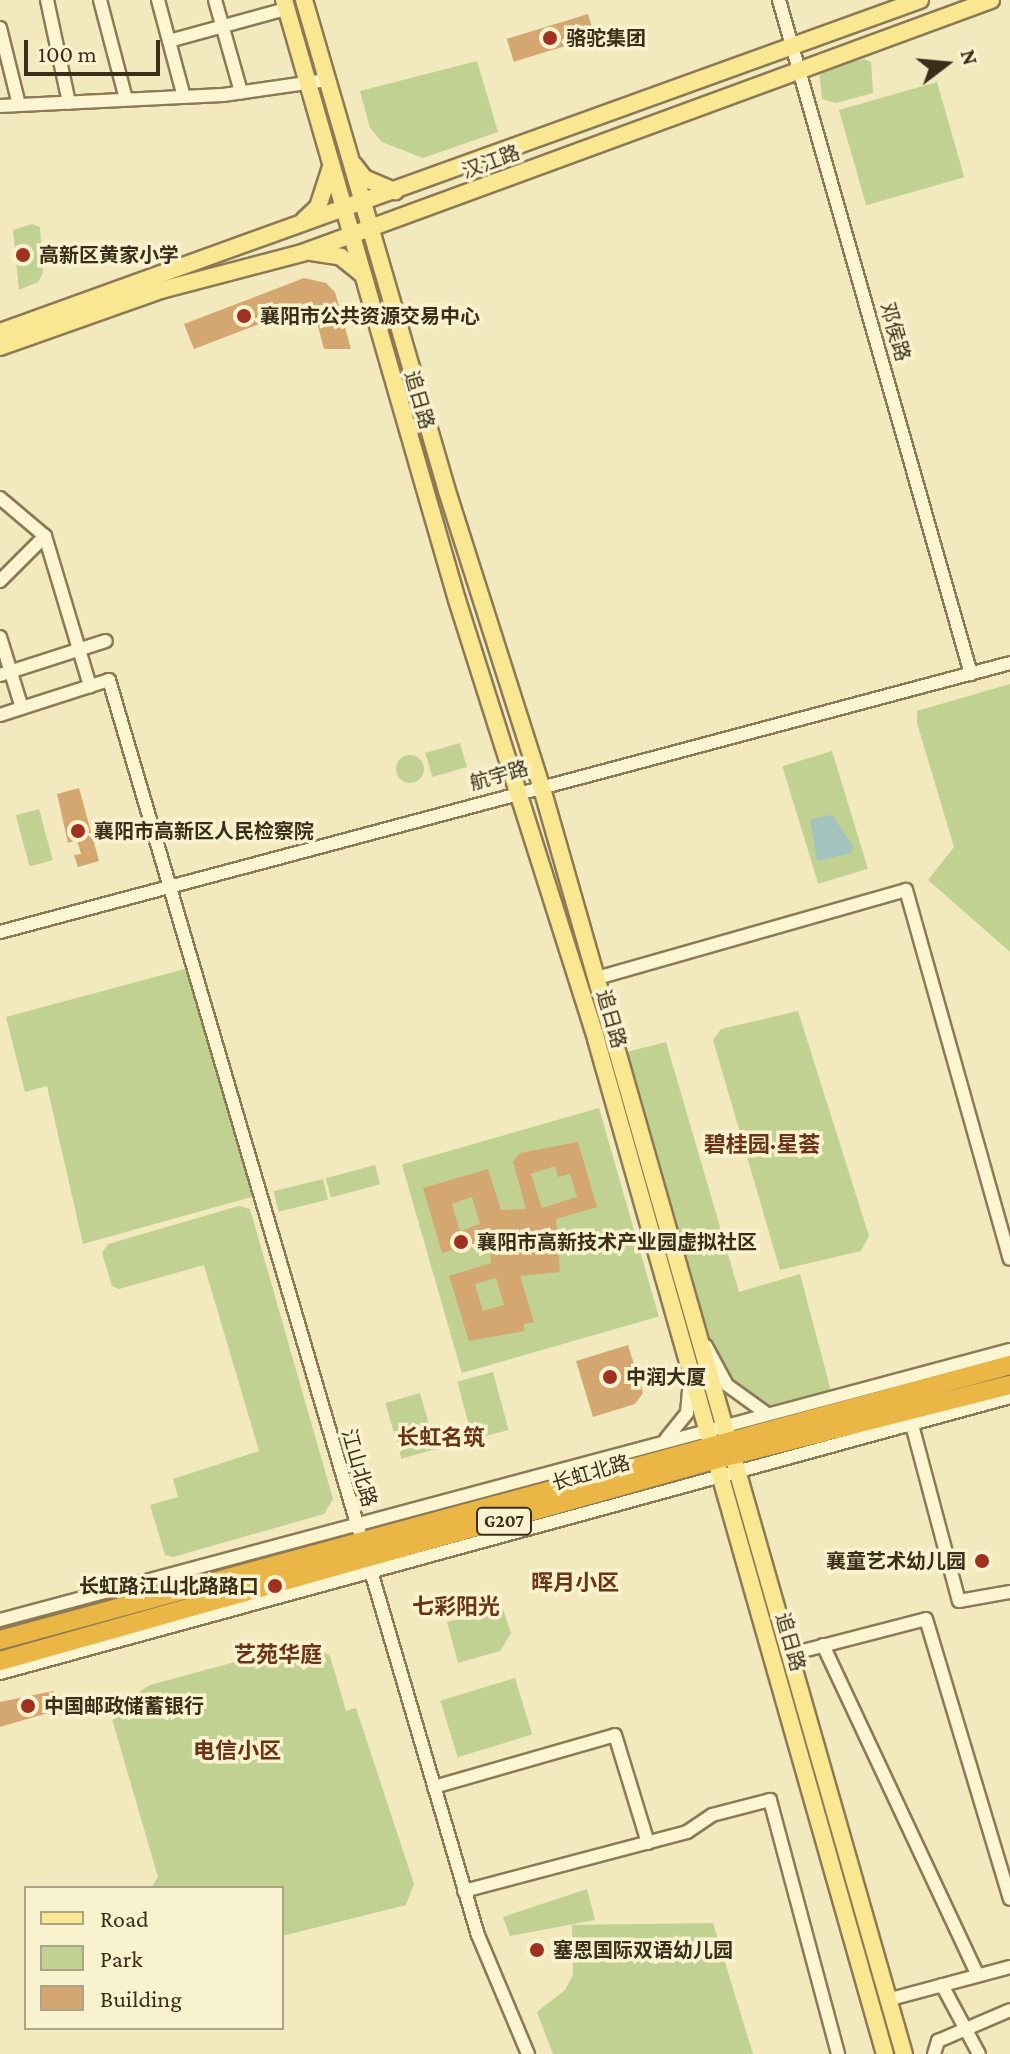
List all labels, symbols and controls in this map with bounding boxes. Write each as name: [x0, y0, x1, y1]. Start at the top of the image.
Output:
scale bar: [28, 24, 164, 74]
north arrow: [906, 24, 986, 104]
place label: 骆驼集团: [566, 26, 646, 50]
marker: 骆驼集团: [541, 29, 559, 47]
text: 100 m: [38, 40, 97, 67]
text: N: [955, 47, 984, 68]
street label: 汉江路: [459, 140, 523, 184]
place label: 高新区黄家小学: [39, 243, 179, 267]
marker: 高新区黄家小学: [14, 246, 32, 264]
street label: 邓侯路: [875, 300, 915, 364]
place label: 襄阳市公共资源交易中心: [260, 304, 480, 328]
marker: 襄阳市公共资源交易中心: [235, 307, 253, 325]
street label: 追日路: [399, 368, 439, 432]
street label: 航宇路: [467, 756, 531, 796]
place label: 襄阳市高新区人民检察院: [94, 819, 314, 843]
marker: 襄阳市高新区人民检察院: [69, 822, 87, 840]
street label: 追日路: [591, 987, 631, 1051]
district label: 碧桂园·星荟: [704, 1132, 820, 1158]
place label: 襄阳市高新技术产业园虚拟社区: [477, 1230, 757, 1254]
marker: 襄阳市高新技术产业园虚拟社区: [452, 1233, 470, 1251]
place label: 中润大厦: [626, 1365, 706, 1389]
marker: 中润大厦: [601, 1368, 619, 1386]
district label: 长虹名筑: [397, 1425, 485, 1451]
street label: 江山北路: [336, 1426, 382, 1510]
street label: 长虹北路: [549, 1450, 633, 1496]
road number: G207: [476, 1507, 532, 1535]
place label: 襄童艺术幼儿园: [826, 1549, 966, 1573]
marker: 襄童艺术幼儿园: [973, 1552, 991, 1570]
district label: 晖月小区: [531, 1570, 619, 1596]
place label: 长虹路江山北路路口: [79, 1574, 259, 1598]
marker: 长虹路江山北路路口: [266, 1577, 284, 1595]
district label: 七彩阳光: [412, 1594, 500, 1620]
street label: 追日路: [770, 1610, 810, 1674]
district label: 艺苑华庭: [234, 1642, 322, 1668]
place label: 中国邮政储蓄银行: [44, 1694, 204, 1718]
marker: 中国邮政储蓄银行: [19, 1697, 37, 1715]
district label: 电信小区: [193, 1738, 281, 1764]
legend: [24, 1886, 284, 2030]
text: Road: [100, 1905, 149, 1932]
place label: 塞恩国际双语幼儿园: [553, 1938, 733, 1962]
marker: 塞恩国际双语幼儿园: [528, 1941, 546, 1959]
text: Park: [100, 1945, 143, 1972]
text: Building: [100, 1985, 182, 2012]

